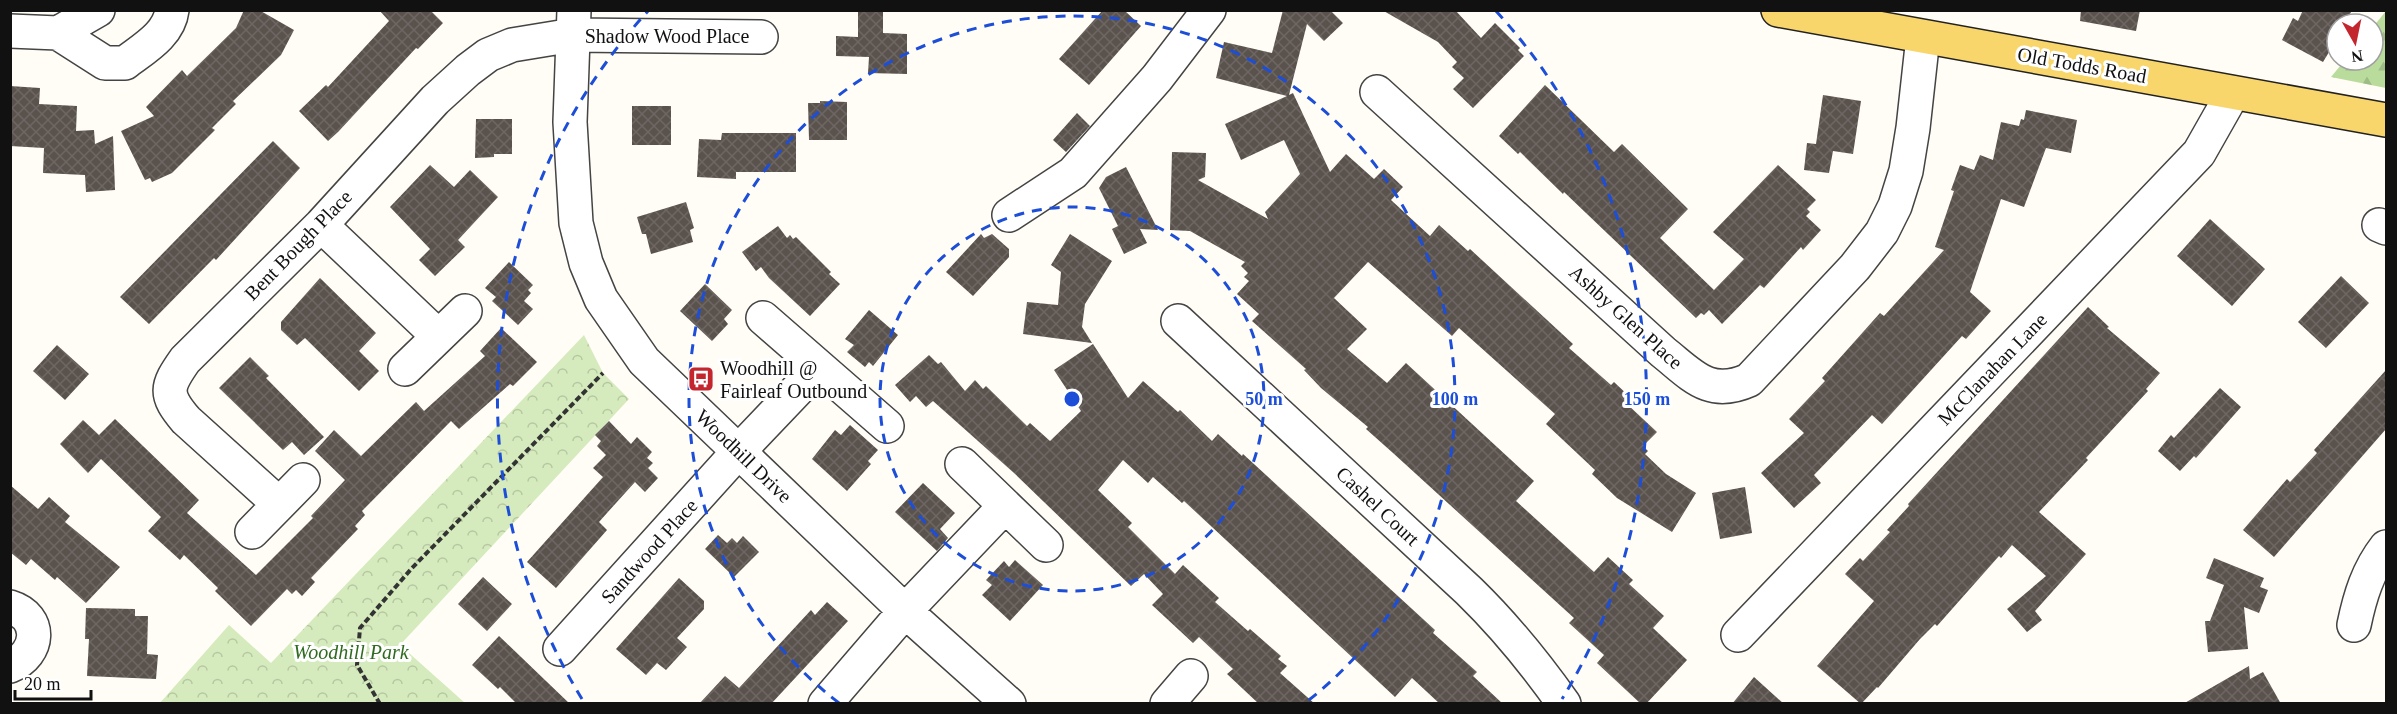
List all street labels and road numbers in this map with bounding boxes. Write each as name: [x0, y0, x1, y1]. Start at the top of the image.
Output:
street label: Shadow Wood Place: [585, 25, 749, 47]
street label: Old Todds Road: [2016, 43, 2148, 87]
street label: Bent Bough Place: [240, 185, 357, 305]
street label: Ashby Glen Place: [1564, 261, 1687, 374]
street label: McClanahan Lane: [1933, 308, 2051, 430]
street label: Woodhill Drive: [692, 405, 797, 507]
street label: Cashel Court: [1332, 462, 1424, 550]
street label: Sandwood Place: [596, 494, 702, 608]

